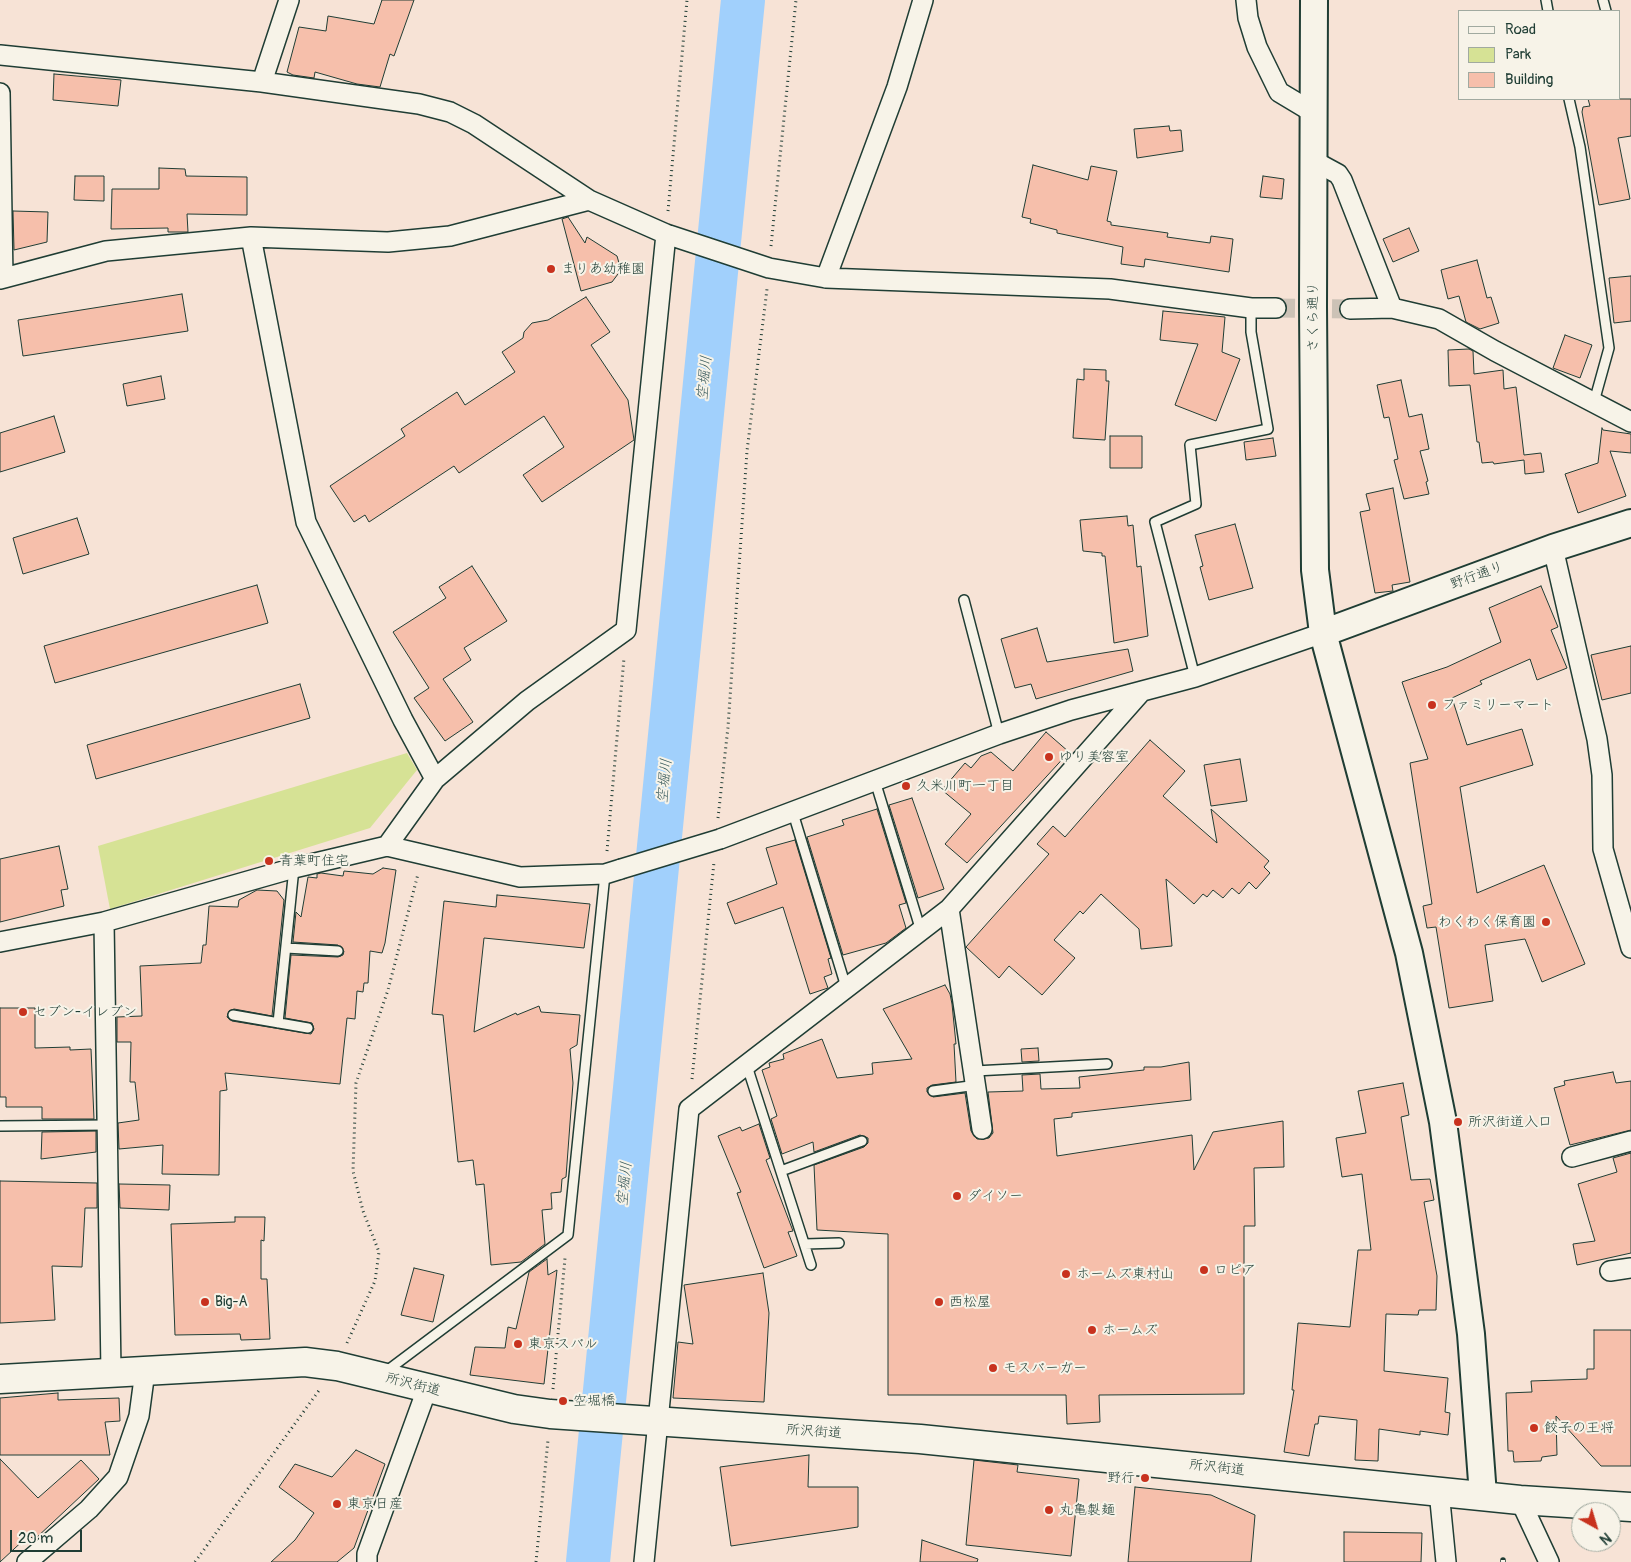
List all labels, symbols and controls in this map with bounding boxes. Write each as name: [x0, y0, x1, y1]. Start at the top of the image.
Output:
legend: [1458, 10, 1621, 100]
text: Road: [1505, 20, 1536, 39]
text: Park: [1505, 45, 1531, 64]
text: Building: [1505, 70, 1553, 89]
place label: まりあ幼稚園: [561, 261, 645, 277]
marker: まりあ幼稚園: [545, 263, 557, 275]
street label: さくら通り: [1305, 282, 1321, 352]
water label: 空堀川: [694, 355, 716, 401]
street label: 野行通り: [1448, 559, 1506, 593]
place label: ファミリーマート: [1442, 697, 1554, 713]
marker: ファミリーマート: [1426, 699, 1438, 711]
place label: ゆり美容室: [1059, 749, 1129, 765]
marker: ゆり美容室: [1043, 751, 1055, 763]
water label: 空堀川: [654, 758, 676, 804]
place label: 久米川町一丁目: [916, 778, 1014, 794]
marker: 久米川町一丁目: [900, 780, 912, 792]
place label: 青葉町住宅: [279, 853, 349, 869]
marker: 青葉町住宅: [263, 855, 275, 867]
place label: わくわく保育園: [1438, 914, 1536, 930]
marker: わくわく保育園: [1540, 916, 1552, 928]
place label: セブン-イレブン: [33, 1004, 137, 1020]
marker: セブン-イレブン: [17, 1006, 29, 1018]
place label: 所沢街道入口: [1468, 1114, 1552, 1130]
marker: 所沢街道入口: [1452, 1116, 1464, 1128]
water label: 空堀川: [614, 1161, 636, 1207]
place label: ダイソー: [967, 1188, 1023, 1204]
marker: ダイソー: [951, 1190, 963, 1202]
place label: ロピア: [1214, 1262, 1256, 1278]
marker: ロピア: [1198, 1264, 1210, 1276]
place label: ホームズ東村山: [1076, 1266, 1174, 1282]
marker: ホームズ東村山: [1060, 1268, 1072, 1280]
place label: Big-A: [215, 1294, 248, 1310]
place label: 西松屋: [949, 1294, 991, 1310]
marker: Big-A: [199, 1296, 211, 1308]
marker: 西松屋: [933, 1296, 945, 1308]
place label: ホームズ: [1102, 1322, 1158, 1338]
marker: ホームズ: [1086, 1324, 1098, 1336]
place label: 東京スバル: [528, 1336, 598, 1352]
marker: 東京スバル: [512, 1338, 524, 1350]
place label: モスバーガー: [1003, 1360, 1087, 1376]
marker: モスバーガー: [987, 1362, 999, 1374]
street label: 所沢街道: [384, 1370, 442, 1400]
place label: 空堀橋: [573, 1393, 615, 1409]
marker: 空堀橋: [557, 1395, 569, 1407]
place label: 餃子の王将: [1544, 1420, 1614, 1436]
street label: 所沢街道: [785, 1422, 843, 1442]
marker: 餃子の王将: [1528, 1422, 1540, 1434]
street label: 所沢街道: [1188, 1457, 1246, 1479]
place label: 野行: [1107, 1470, 1135, 1486]
marker: 野行: [1139, 1472, 1151, 1484]
place label: 東京日産: [347, 1496, 403, 1512]
marker: 東京日産: [331, 1498, 343, 1510]
place label: 丸亀製麺: [1059, 1502, 1115, 1518]
north arrow: [1571, 1502, 1621, 1552]
marker: 丸亀製麺: [1043, 1504, 1055, 1516]
scale bar: [12, 1520, 85, 1552]
text: 20 m: [18, 1529, 53, 1548]
text: N: [1596, 1529, 1614, 1548]

